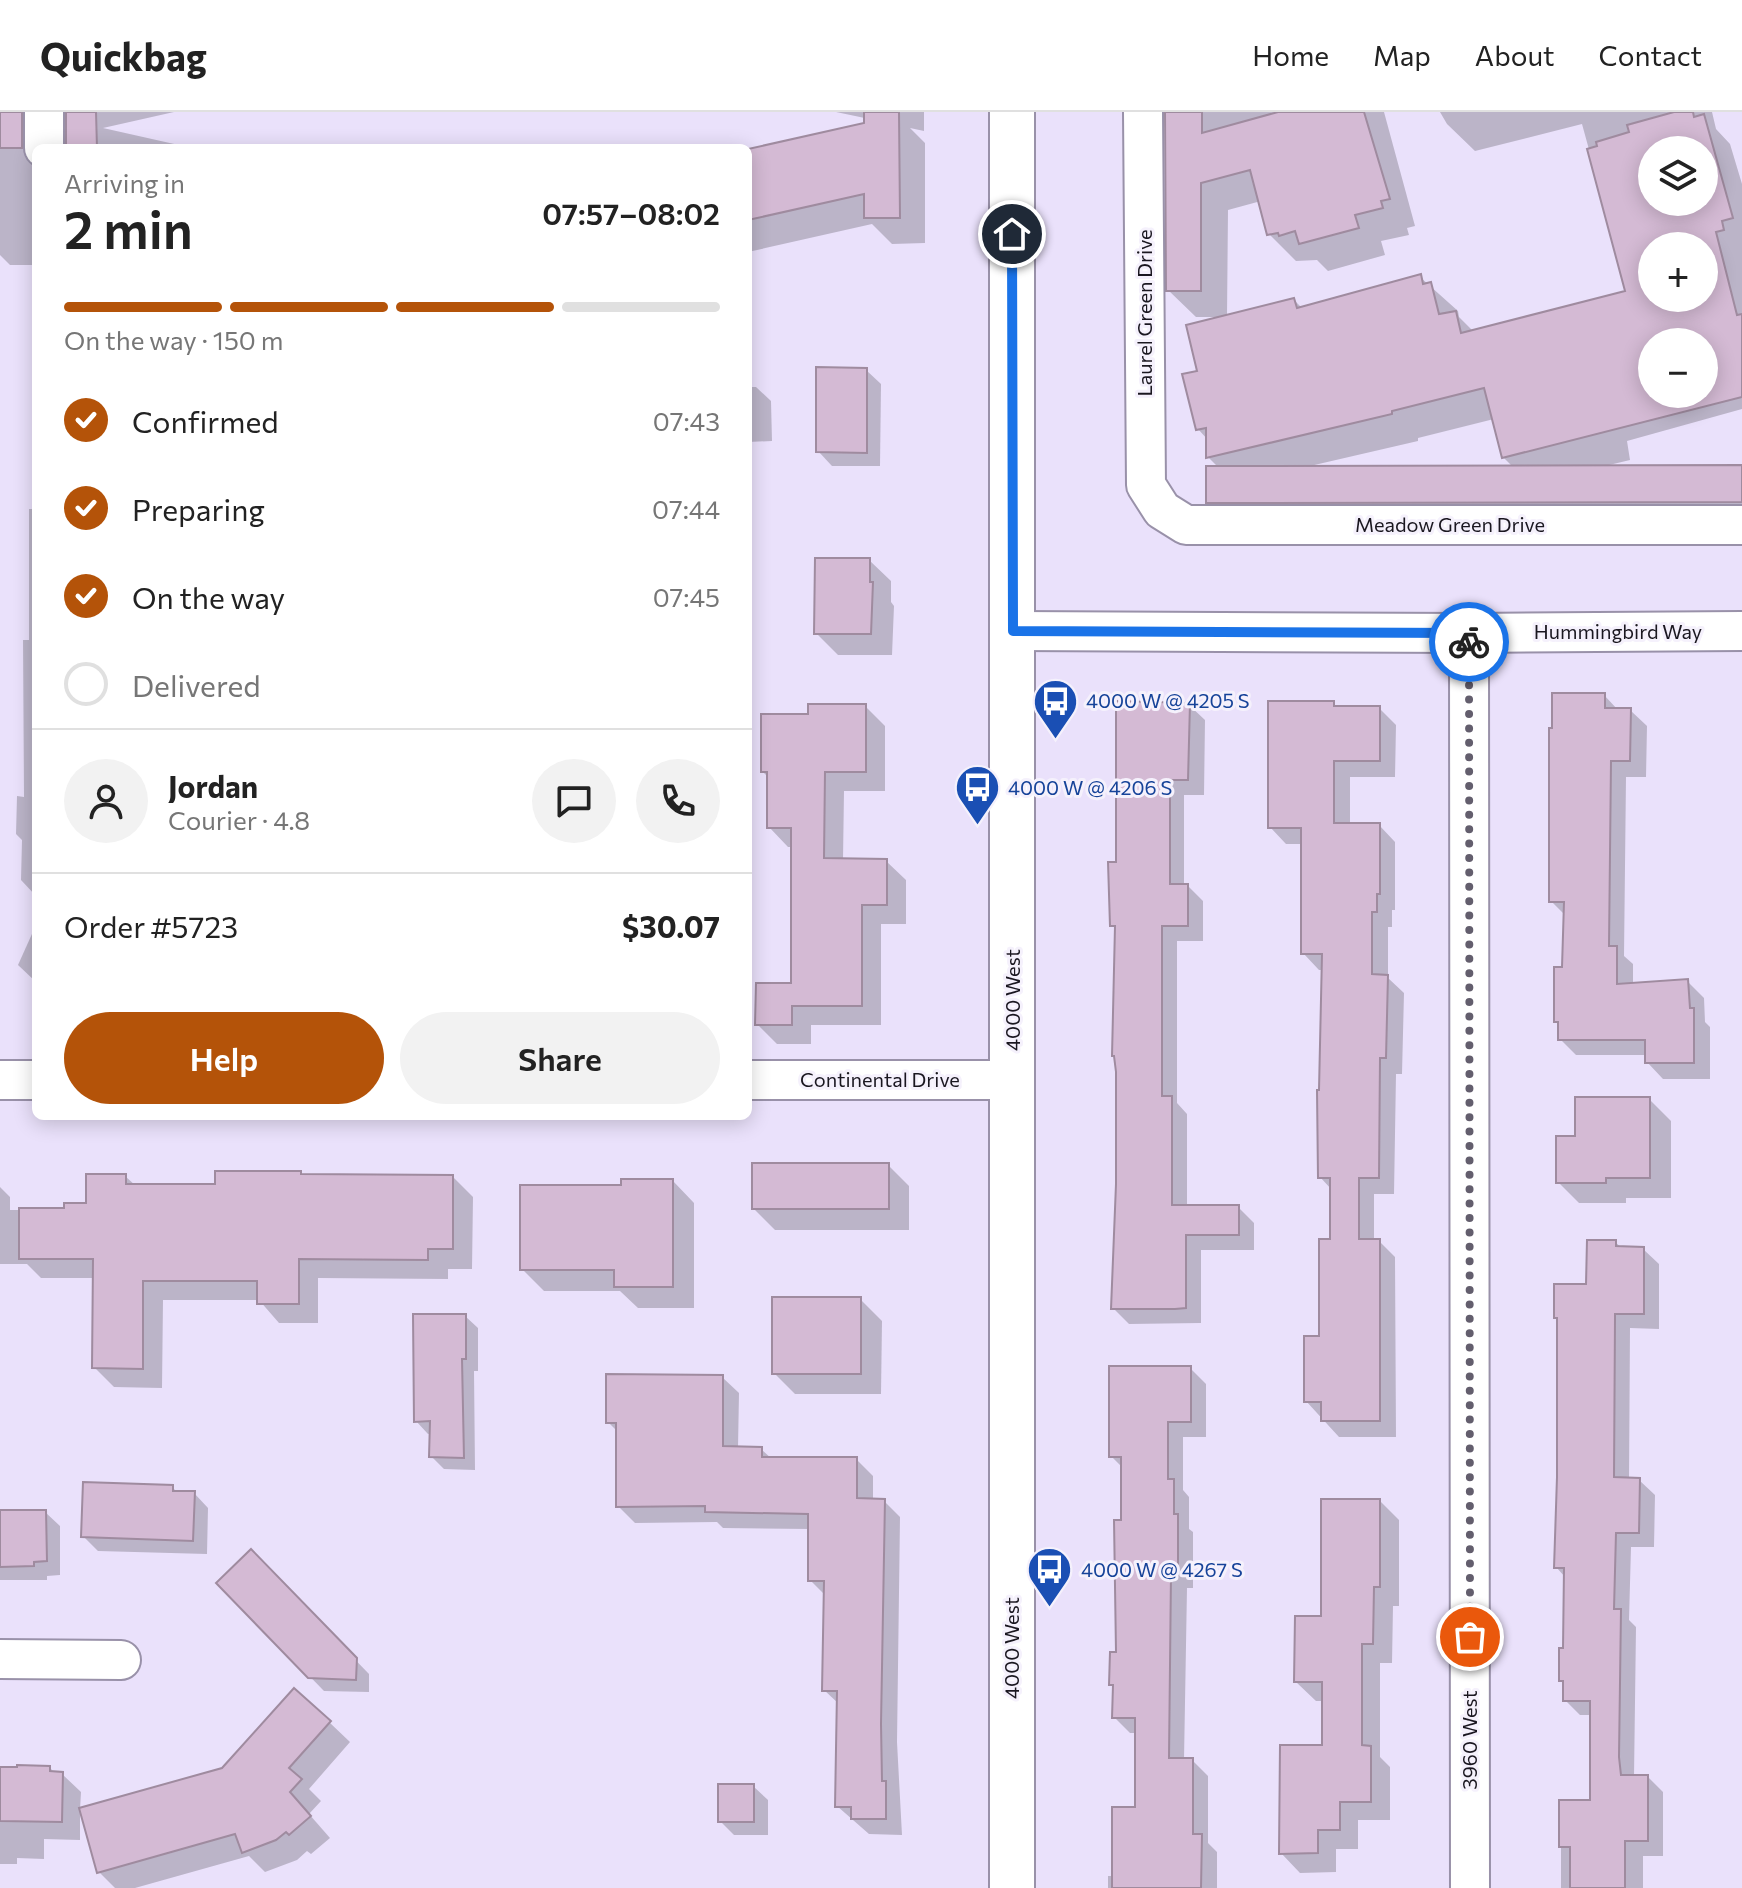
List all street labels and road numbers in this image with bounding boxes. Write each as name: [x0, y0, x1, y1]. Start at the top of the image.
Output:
street label: Laurel Green Drive: [1132, 229, 1156, 397]
street label: Meadow Green Drive: [1355, 512, 1545, 536]
street label: Hummingbird Way: [1534, 619, 1702, 643]
street label: 4000 West: [1000, 949, 1024, 1051]
street label: Continental Drive: [800, 1067, 960, 1091]
street label: 4000 West: [999, 1597, 1023, 1699]
street label: 3960 West: [1457, 1690, 1481, 1790]

